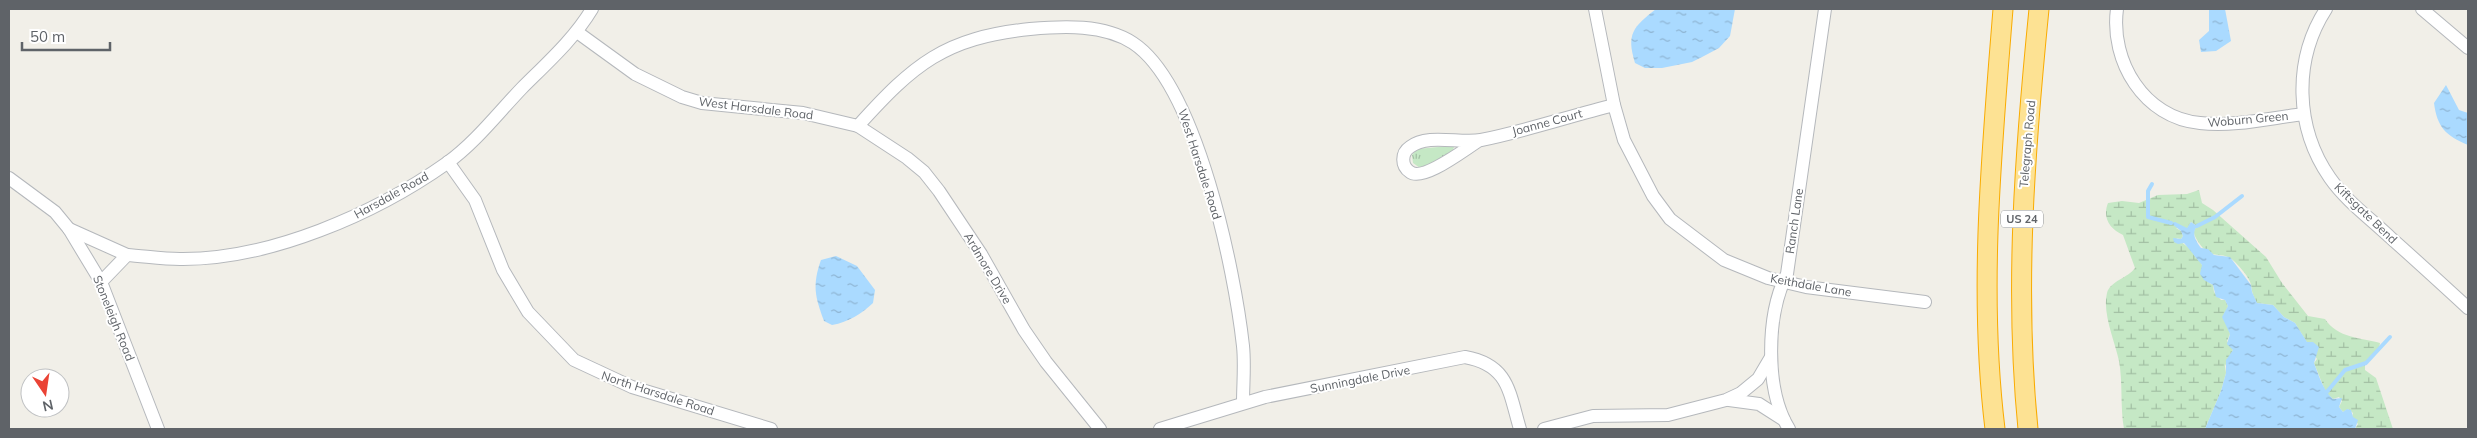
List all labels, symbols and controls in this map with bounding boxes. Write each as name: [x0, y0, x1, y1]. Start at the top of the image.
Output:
scale bar: [22, 20, 110, 52]
text: 50 m: [30, 27, 65, 46]
street label: West Harsdale Road: [698, 94, 814, 122]
street label: Telegraph Road: [2016, 100, 2038, 188]
street label: Joanne Court: [1510, 105, 1584, 139]
street label: West Harsdale Road: [1175, 107, 1225, 221]
street label: Woburn Green: [2207, 108, 2289, 130]
street label: Harsdale Road: [351, 168, 431, 222]
street label: Kiftsgate Bend: [2331, 179, 2401, 247]
street label: Ranch Lane: [1782, 187, 1806, 255]
road number: US 24: [2001, 210, 2043, 228]
street label: Ardmore Drive: [961, 230, 1015, 306]
street label: Keithdale Lane: [1769, 270, 1853, 300]
street label: Stoneleigh Road: [90, 273, 138, 363]
street label: Sunningdale Drive: [1309, 362, 1411, 396]
north arrow: [20, 368, 70, 418]
street label: North Harsdale Road: [600, 368, 716, 418]
text: N: [41, 396, 55, 416]

